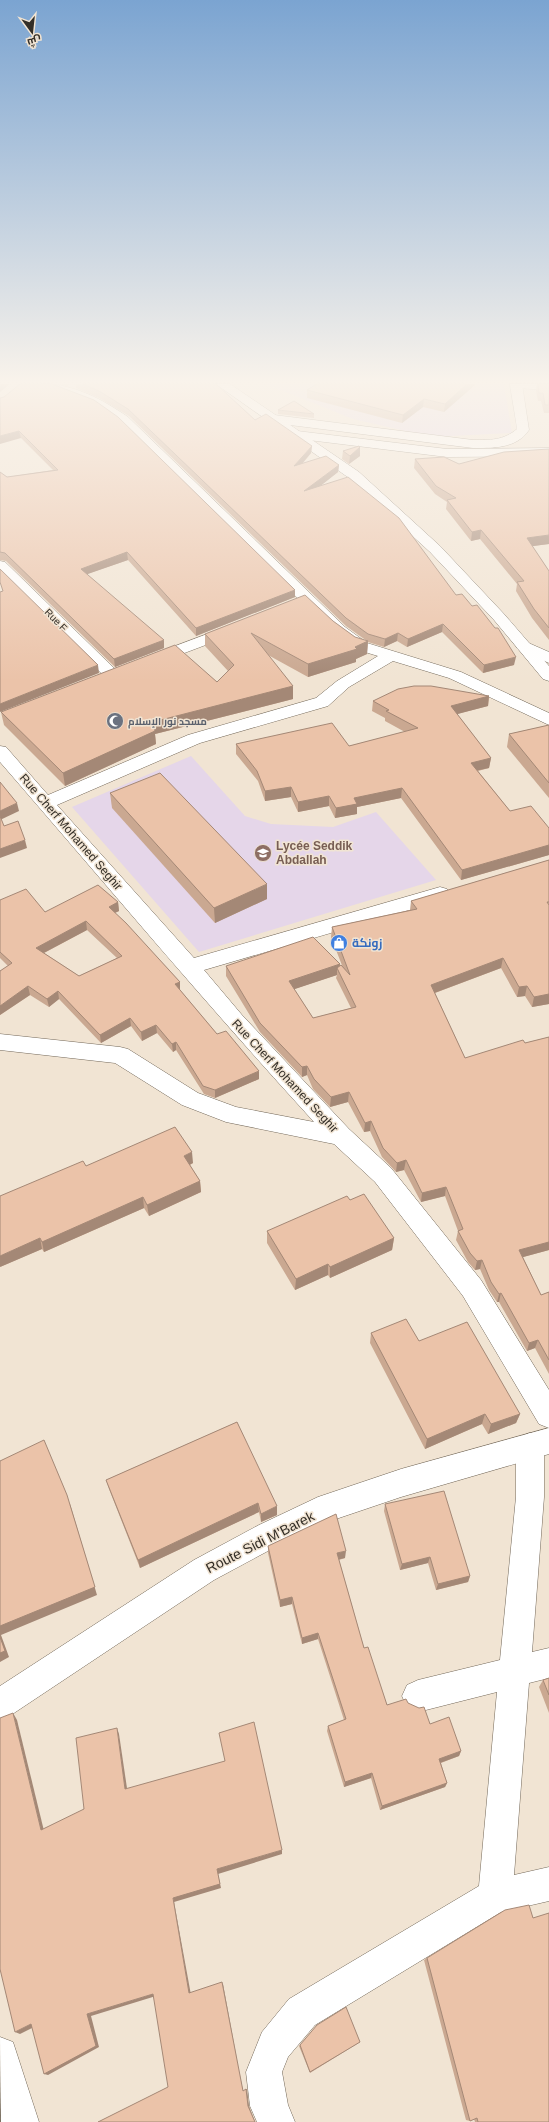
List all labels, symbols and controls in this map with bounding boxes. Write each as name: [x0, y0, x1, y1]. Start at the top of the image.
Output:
north arrow: [12, 12, 52, 52]
text: ش: [26, 33, 43, 49]
street label: Rue F: [42, 606, 70, 634]
mosque icon: مسجد نور الإسلام: [105, 711, 125, 731]
place label: مسجد نور الإسلام: [128, 716, 207, 729]
street label: Rue Cherf Mohamed Seghir: [17, 771, 125, 893]
place label: Lycée Seddik Abdallah: [276, 839, 353, 867]
school or university icon: Lycée Seddik Abdallah: [253, 843, 273, 863]
shop icon: زونكة: [329, 933, 349, 953]
place label: زونكة: [352, 936, 383, 951]
street label: Rue Cherf Mohamed Seghir: [229, 1017, 341, 1135]
street label: Route Sidi M'Barek: [203, 1507, 318, 1576]

